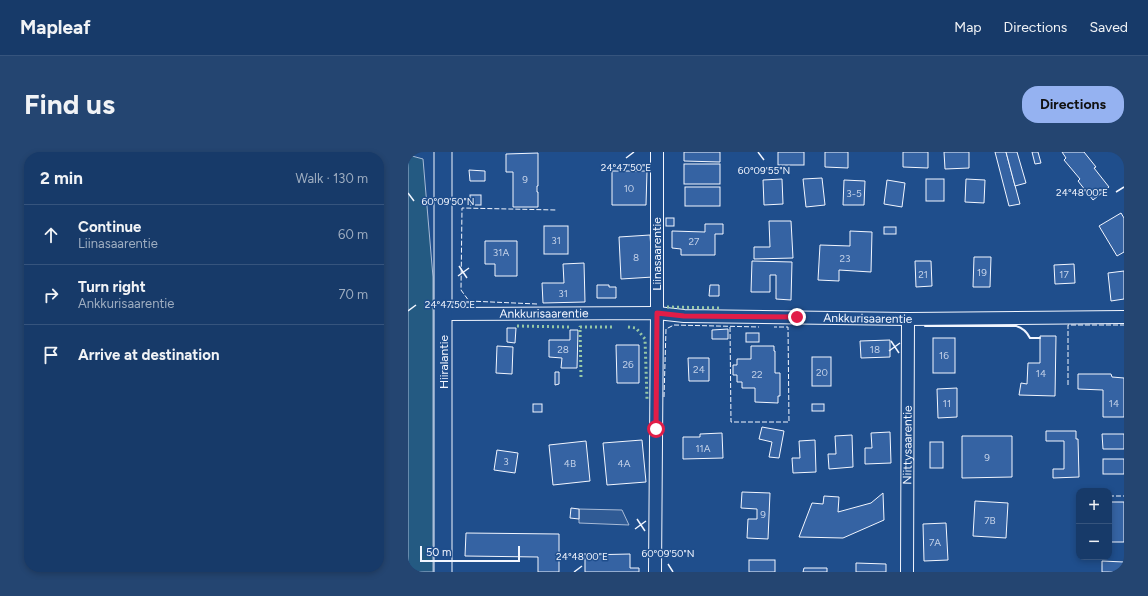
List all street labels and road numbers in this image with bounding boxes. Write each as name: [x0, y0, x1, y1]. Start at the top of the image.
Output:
street label: Liinasaarentie: [650, 217, 664, 291]
street label: Ankkurisaarentie: [499, 306, 589, 321]
street label: Ankkurisaarentie: [823, 311, 913, 326]
street label: Hiiralantie: [437, 335, 451, 389]
street label: Niittysaarentie: [900, 405, 915, 485]

